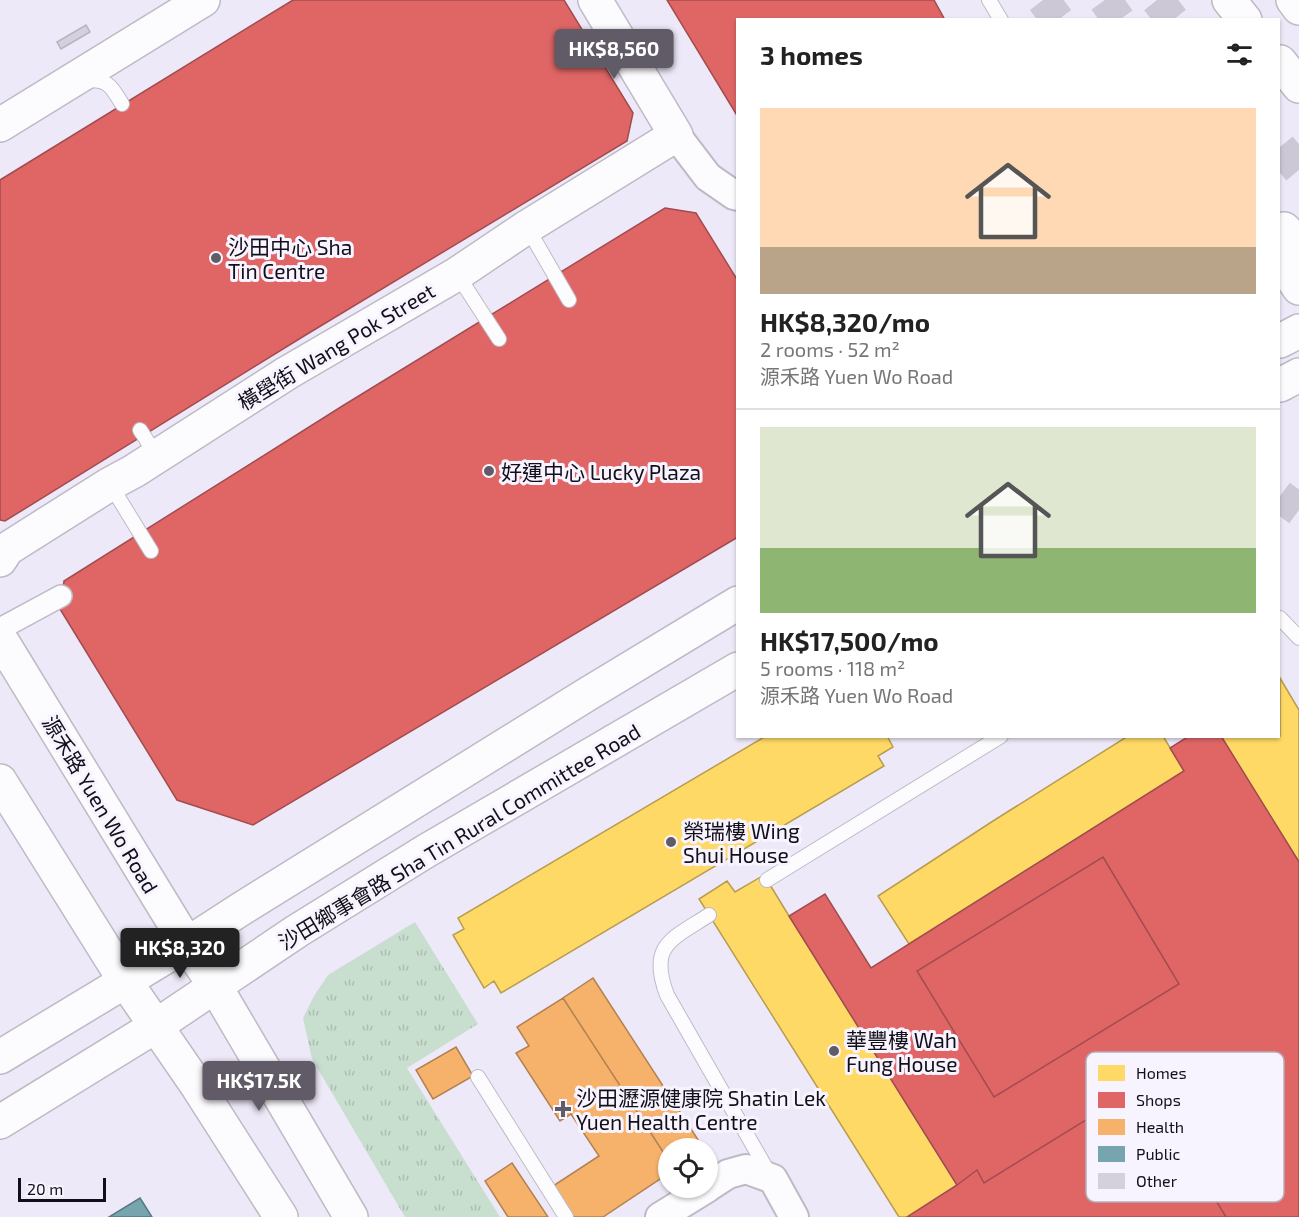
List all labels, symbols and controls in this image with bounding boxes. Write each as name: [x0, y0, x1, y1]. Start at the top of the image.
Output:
pin: HK$8,560: [552, 29, 676, 80]
text: HK$8,560: [569, 36, 659, 60]
icon: filters: [1223, 38, 1256, 71]
text: 3 homes: [760, 39, 863, 70]
icon: home: [954, 147, 1062, 255]
place label: 沙田中心 Sha Tin Centre: [228, 234, 352, 283]
marker: 沙田中心 Sha Tin Centre: [209, 251, 223, 265]
street label: 橫壆街 Wang Pok Street: [233, 277, 439, 415]
text: HK$8,320/mo: [760, 306, 930, 337]
text: 2 rooms · 52 m²: [760, 337, 900, 361]
text: 源禾路 Yuen Wo Road: [760, 364, 953, 388]
place label: 好運中心 Lucky Plaza: [501, 459, 701, 484]
marker: 好運中心 Lucky Plaza: [482, 464, 496, 478]
icon: home: [954, 466, 1062, 574]
text: HK$17,500/mo: [760, 625, 939, 656]
text: 5 rooms · 118 m²: [760, 656, 905, 680]
text: 源禾路 Yuen Wo Road: [760, 683, 953, 707]
street label: 源禾路 Yuen Wo Road: [38, 711, 164, 897]
street label: 沙田鄉事會路 Sha Tin Rural Committee Road: [274, 718, 644, 954]
place label: 榮瑞樓 Wing Shui House: [683, 818, 800, 867]
marker: 榮瑞樓 Wing Shui House: [664, 835, 678, 849]
pin: HK$8,320: [118, 928, 242, 979]
text: HK$8,320: [135, 935, 225, 959]
place label: 華豐樓 Wah Fung House: [846, 1027, 957, 1076]
marker: 華豐樓 Wah Fung House: [827, 1044, 841, 1058]
legend: [1086, 1052, 1284, 1202]
pin: HK$17.5K: [197, 1061, 321, 1112]
text: Homes: [1136, 1063, 1187, 1082]
text: HK$17.5K: [216, 1068, 302, 1092]
place label: 沙田瀝源健康院 Shatin Lek Yuen Health Centre: [576, 1085, 826, 1134]
text: Shops: [1136, 1090, 1181, 1109]
marker: 沙田瀝源健康院 Shatin Lek Yuen Health Centre: [554, 1100, 572, 1118]
text: Health: [1136, 1117, 1184, 1136]
map controls: [658, 1138, 718, 1198]
button: locate: [658, 1138, 718, 1198]
text: Public: [1136, 1144, 1180, 1163]
text: Other: [1136, 1171, 1178, 1190]
scale bar: [18, 1175, 106, 1202]
text: 20 m: [27, 1179, 63, 1198]

